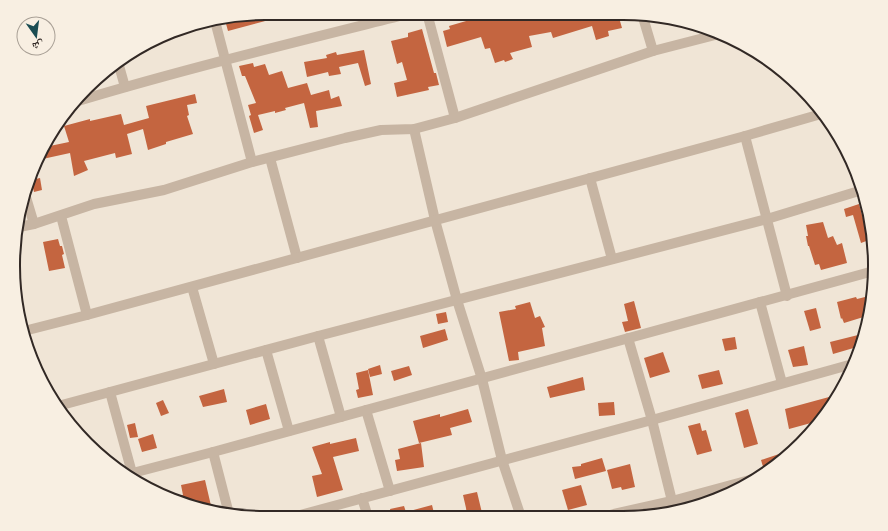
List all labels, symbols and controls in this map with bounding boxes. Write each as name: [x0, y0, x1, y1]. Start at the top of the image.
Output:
north arrow: [16, 16, 56, 56]
text: ش: [31, 37, 46, 54]

